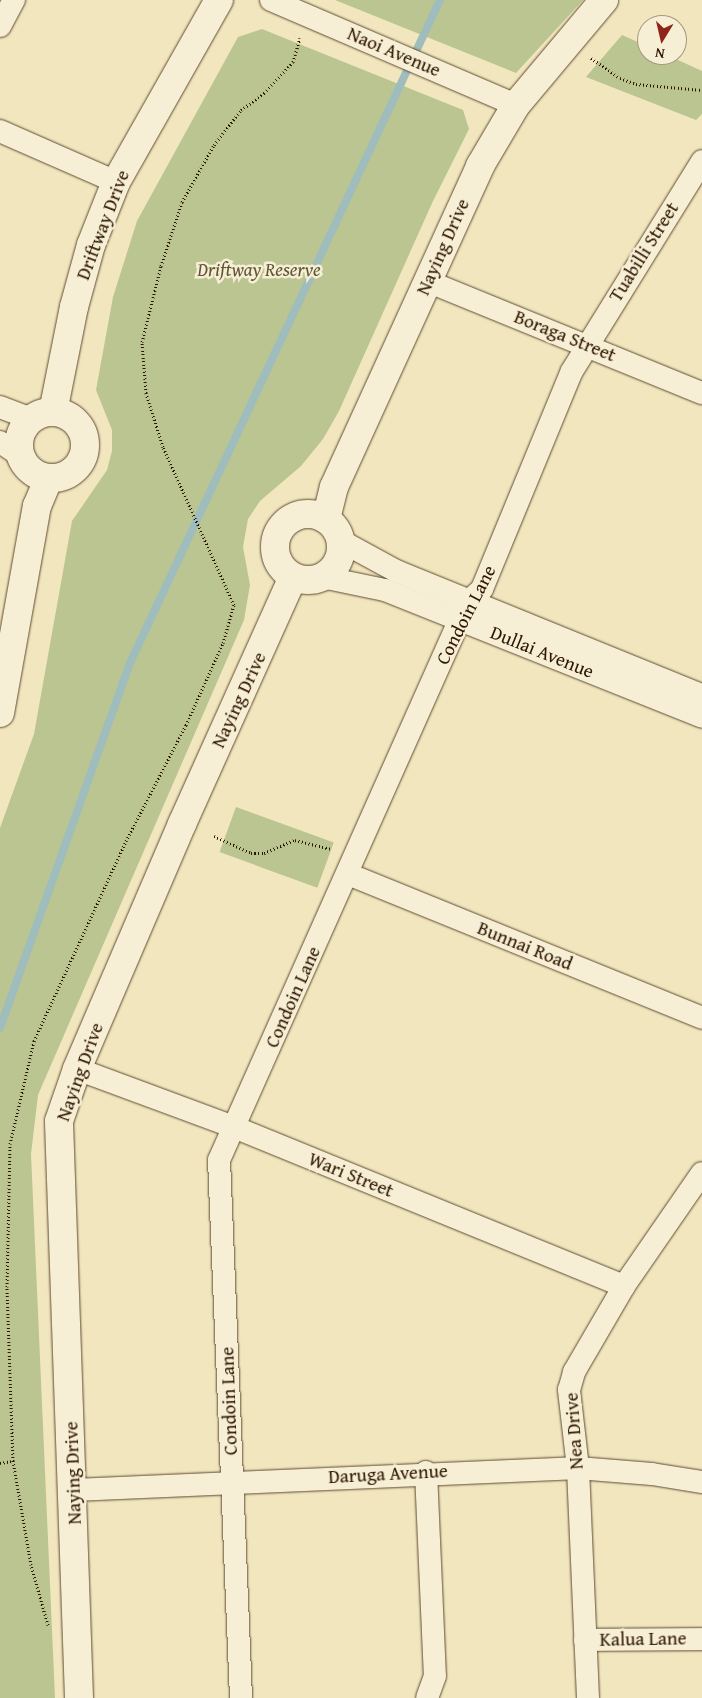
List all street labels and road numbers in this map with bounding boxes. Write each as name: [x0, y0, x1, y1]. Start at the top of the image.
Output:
street label: Naoi Avenue: [344, 22, 444, 82]
street label: Driftway Drive: [72, 167, 134, 283]
street label: Naying Drive: [412, 195, 474, 299]
street label: Tuabilli Street: [604, 198, 684, 306]
street label: Boraga Street: [511, 305, 619, 367]
street label: Condoin Lane: [431, 561, 501, 669]
street label: Dullai Avenue: [487, 621, 597, 683]
street label: Naying Drive: [207, 648, 271, 752]
street label: Bunnai Road: [474, 917, 576, 975]
street label: Condoin Lane: [261, 943, 325, 1051]
street label: Naying Drive: [52, 1020, 108, 1124]
street label: Wari Street: [305, 1148, 397, 1202]
street label: Condoin Lane: [216, 1346, 242, 1456]
street label: Nea Drive: [560, 1392, 588, 1470]
street label: Naying Drive: [60, 1421, 86, 1525]
street label: Daruga Avenue: [328, 1459, 448, 1489]
street label: Kalua Lane: [599, 1627, 687, 1651]

